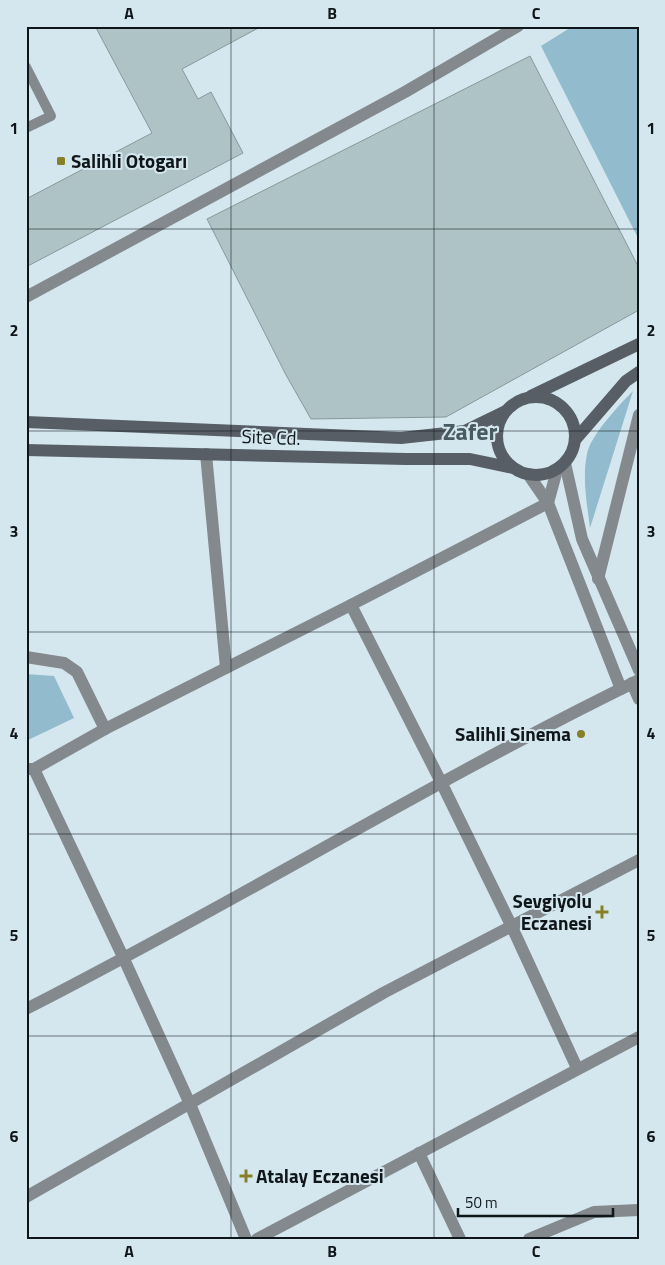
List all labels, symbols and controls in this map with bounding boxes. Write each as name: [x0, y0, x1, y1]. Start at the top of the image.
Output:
text: A: [124, 1, 134, 25]
text: B: [327, 1, 337, 25]
text: C: [532, 1, 541, 25]
text: 1: [10, 116, 18, 140]
text: 1: [647, 116, 655, 140]
place label: Salihli Otogarı: [71, 146, 187, 175]
marker: Salihli Otogarı: [55, 155, 67, 167]
text: 2: [10, 318, 18, 342]
text: 2: [647, 318, 655, 342]
district label: Zafer: [443, 413, 497, 449]
street label: Site Cd.: [241, 421, 301, 452]
text: 3: [10, 519, 18, 543]
text: 3: [647, 519, 655, 543]
place label: Salihli Sinema: [455, 719, 571, 748]
text: 4: [10, 721, 19, 745]
text: 4: [647, 721, 656, 745]
marker: Salihli Sinema: [575, 728, 587, 740]
place label: Sevgiyolu Eczanesi: [513, 886, 592, 937]
marker: Sevgiyolu Eczanesi: [596, 906, 608, 918]
text: 5: [10, 923, 19, 947]
text: 5: [647, 923, 656, 947]
text: 6: [10, 1124, 19, 1148]
text: 6: [647, 1124, 656, 1148]
place label: Atalay Eczanesi: [256, 1161, 384, 1190]
marker: Atalay Eczanesi: [240, 1170, 252, 1182]
scale bar: [458, 1185, 612, 1217]
text: 50 m: [465, 1191, 498, 1214]
text: A: [124, 1239, 134, 1263]
text: B: [327, 1239, 337, 1263]
text: C: [532, 1239, 541, 1263]

